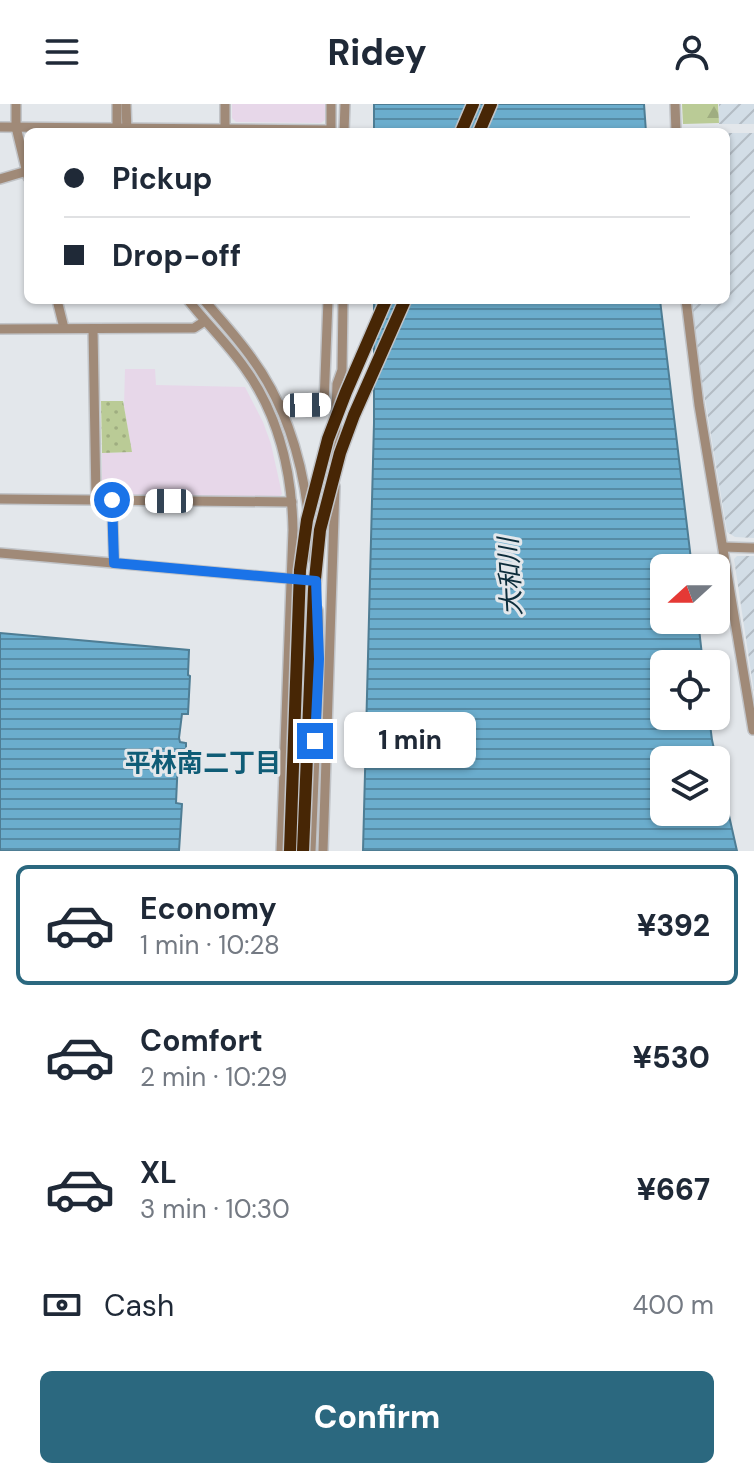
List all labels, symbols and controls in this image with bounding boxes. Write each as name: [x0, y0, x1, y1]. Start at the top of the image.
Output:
text: Ridey: [327, 29, 427, 76]
icon: menu: [40, 30, 84, 74]
icon: person: [670, 30, 714, 74]
text: Pickup: [112, 159, 212, 198]
text: Drop-off: [112, 236, 241, 275]
car: [283, 393, 331, 417]
route start: [94, 482, 130, 518]
car: [145, 489, 193, 513]
water label: 大和川: [491, 534, 529, 617]
north arrow: [650, 554, 730, 634]
map controls: [650, 554, 730, 826]
button: locate: [650, 650, 730, 730]
callout: 1 min: [343, 713, 475, 769]
route end: [297, 723, 333, 759]
text: 1 min: [378, 723, 442, 757]
district label: 平林南二丁目: [125, 746, 281, 780]
button: layers: [650, 746, 730, 826]
icon: car: [44, 889, 116, 961]
text: Economy: [140, 889, 277, 928]
text: ¥392: [637, 906, 710, 945]
text: 1 min · 10:28: [140, 928, 280, 962]
icon: car: [44, 1021, 116, 1093]
text: Comfort: [140, 1021, 263, 1060]
text: ¥530: [632, 1038, 710, 1077]
text: 2 min · 10:29: [140, 1060, 287, 1094]
icon: car: [44, 1153, 116, 1225]
text: XL: [140, 1153, 177, 1192]
text: ¥667: [636, 1170, 710, 1209]
text: 3 min · 10:30: [140, 1192, 290, 1226]
icon: cash: [40, 1283, 84, 1327]
text: Cash: [104, 1286, 174, 1325]
text: 400 m: [633, 1288, 714, 1322]
button: Confirm: [40, 1371, 714, 1463]

